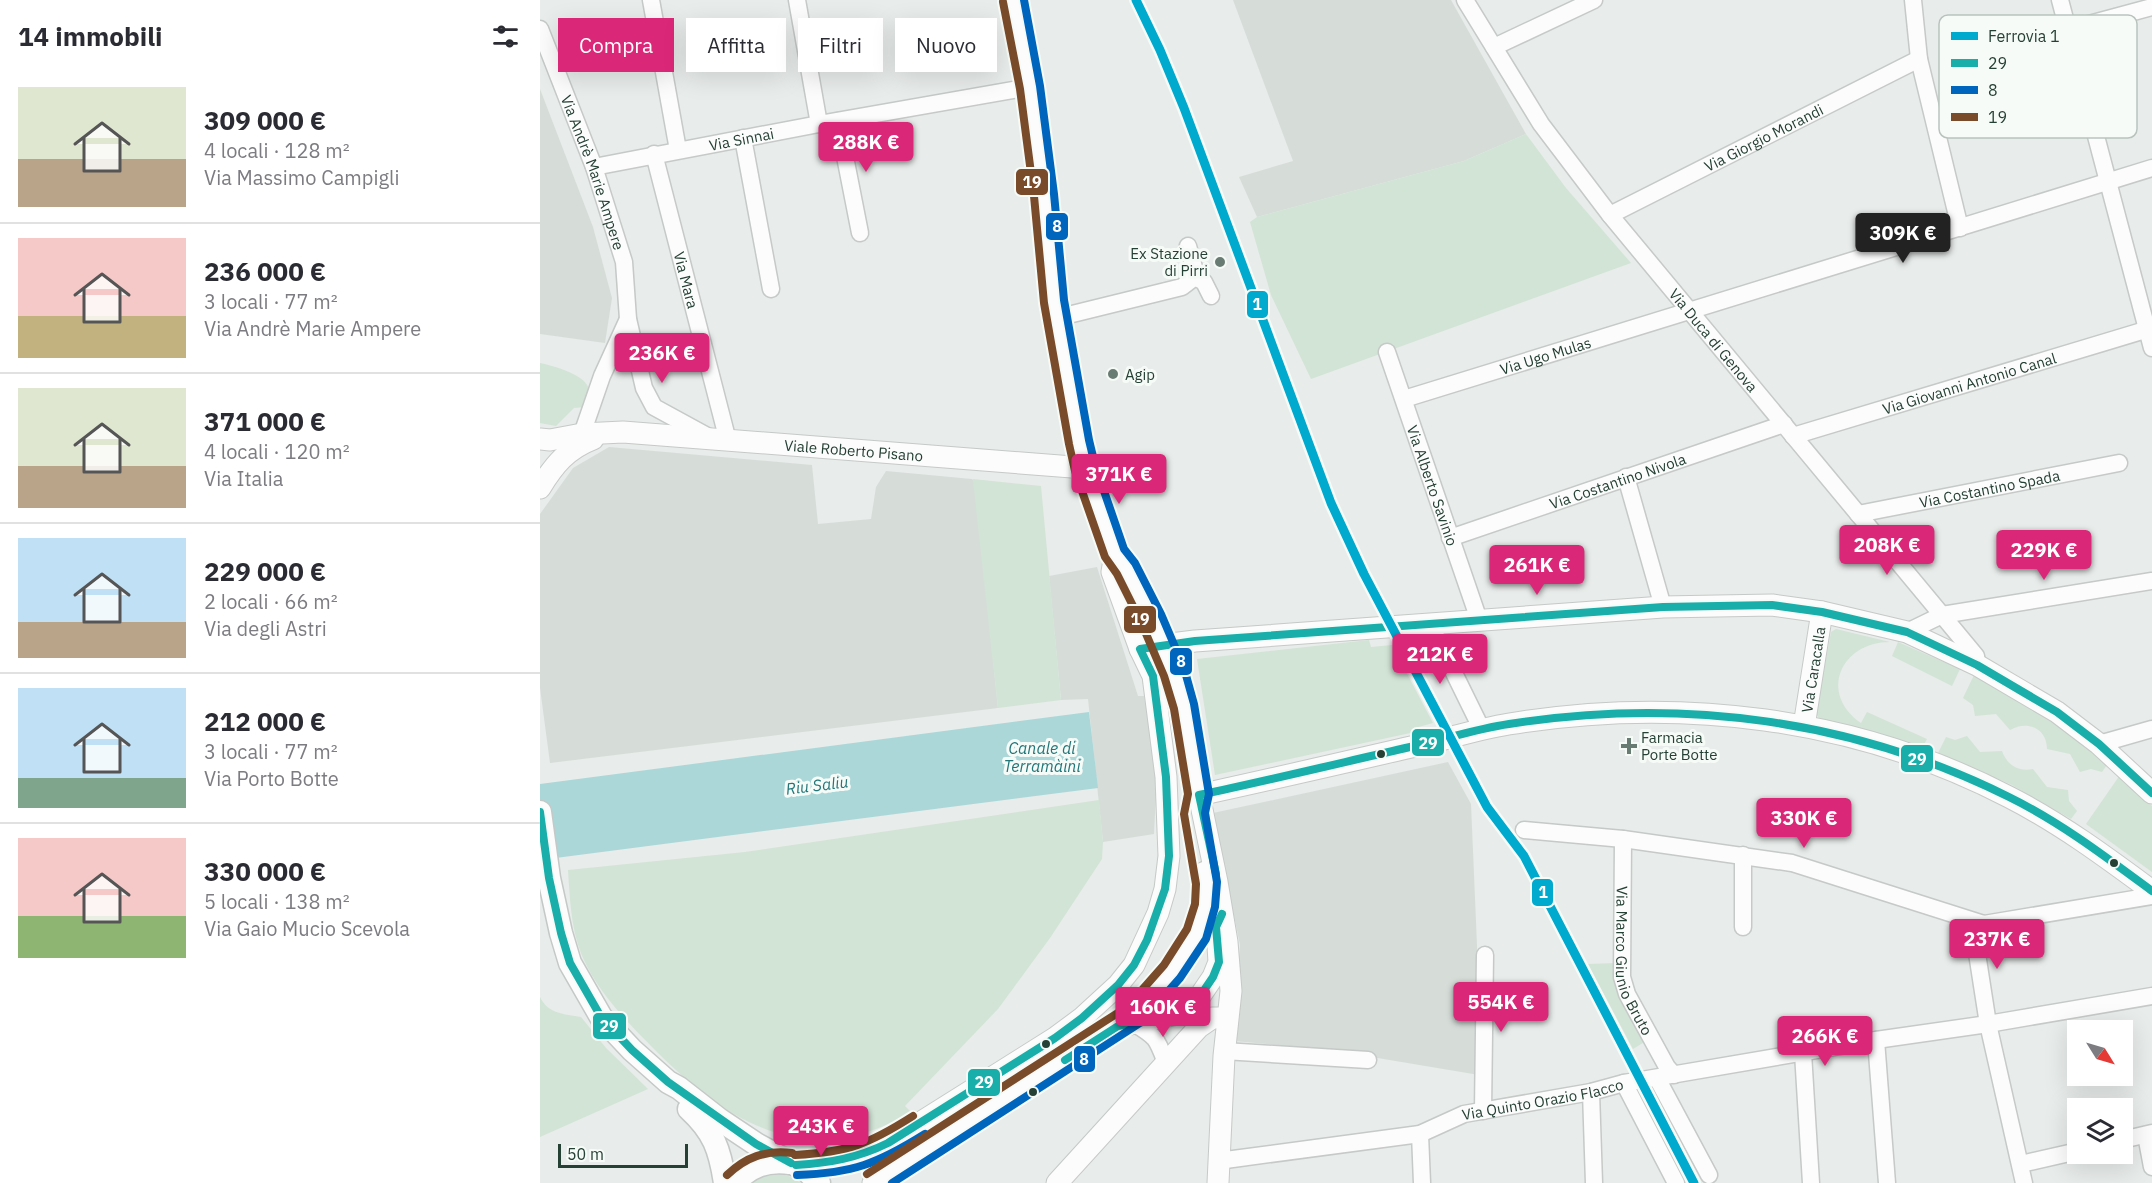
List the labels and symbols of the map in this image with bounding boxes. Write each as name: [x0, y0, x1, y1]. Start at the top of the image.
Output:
legend: [1939, 15, 2137, 138]
text: Ferrovia 1: [1988, 26, 2060, 46]
text: 29: [1988, 53, 2007, 73]
text: 8: [1988, 80, 1998, 100]
street label: Via Andrè Marie Ampere: [557, 92, 629, 252]
street label: Via Giorgio Morandi: [1701, 99, 1826, 175]
text: 19: [1988, 107, 2007, 127]
pin: 288K €: [817, 122, 915, 173]
street label: Via Sinnai: [707, 123, 775, 154]
line badge: 19: [1015, 168, 1049, 196]
text: 19: [1022, 172, 1042, 192]
line badge: 8: [1045, 212, 1069, 241]
pin: 309K €: [1854, 213, 1952, 264]
text: 8: [1052, 216, 1062, 236]
place label: Ex Stazione di Pirri: [1130, 244, 1208, 280]
street label: Via Mara: [670, 249, 703, 310]
marker: Ex Stazione di Pirri: [1213, 255, 1227, 269]
street label: Via Duca di Genova: [1665, 284, 1762, 396]
line badge: 1: [1246, 290, 1269, 319]
text: 1: [1252, 294, 1262, 314]
street label: Via Ugo Mulas: [1497, 332, 1593, 378]
pin: 236K €: [613, 333, 711, 384]
street label: Via Giovanni Antonio Canal: [1880, 348, 2058, 418]
place label: Agip: [1125, 365, 1155, 384]
marker: Agip: [1106, 367, 1120, 381]
street label: Via Alberto Savinio: [1403, 423, 1462, 548]
street label: Viale Roberto Pisano: [783, 435, 924, 465]
street label: Via Costantino Nivola: [1547, 449, 1688, 513]
pin: 371K €: [1070, 454, 1168, 505]
street label: Via Costantino Spada: [1918, 465, 2061, 511]
pin: 208K €: [1838, 525, 1936, 576]
pin: 229K €: [1995, 530, 2093, 581]
pin: 261K €: [1488, 545, 1586, 596]
line badge: 19: [1123, 605, 1157, 634]
text: 19: [1130, 609, 1150, 629]
street label: Via Caracalla: [1797, 625, 1829, 714]
pin: 212K €: [1391, 634, 1489, 685]
line badge: 8: [1169, 647, 1193, 676]
text: 8: [1176, 651, 1186, 671]
line badge: 29: [1411, 728, 1445, 757]
place label: Farmacia Porte Botte: [1641, 728, 1718, 764]
text: 29: [1418, 733, 1438, 753]
water label: Canale di Terramàini: [1003, 738, 1081, 776]
marker: Farmacia Porte Botte: [1622, 739, 1636, 753]
line badge: 29: [1900, 744, 1934, 773]
unlabelled marker: [1375, 748, 1387, 760]
text: 29: [1907, 749, 1927, 769]
water label: Riu Saliu: [785, 771, 849, 799]
pin: 330K €: [1755, 798, 1853, 849]
unlabelled marker: [2108, 857, 2120, 869]
line badge: 1: [1531, 878, 1554, 907]
text: 1: [1538, 882, 1548, 902]
street label: Via Marco Giunio Bruto: [1612, 886, 1657, 1038]
pin: 237K €: [1948, 919, 2046, 970]
pin: 554K €: [1452, 982, 1550, 1033]
pin: 160K €: [1114, 987, 1212, 1038]
line badge: 29: [592, 1012, 627, 1040]
text: 29: [599, 1016, 619, 1036]
pin: 266K €: [1776, 1016, 1874, 1067]
north arrow: [2067, 1020, 2133, 1086]
unlabelled marker: [1040, 1038, 1052, 1050]
line badge: 8: [1073, 1045, 1096, 1073]
text: 8: [1079, 1049, 1089, 1069]
line badge: 29: [967, 1068, 1001, 1097]
text: 29: [974, 1072, 994, 1092]
street label: Via Quinto Orazio Flacco: [1460, 1074, 1625, 1124]
unlabelled marker: [1027, 1086, 1039, 1098]
pin: 243K €: [772, 1106, 870, 1157]
scale bar: [558, 1141, 688, 1168]

